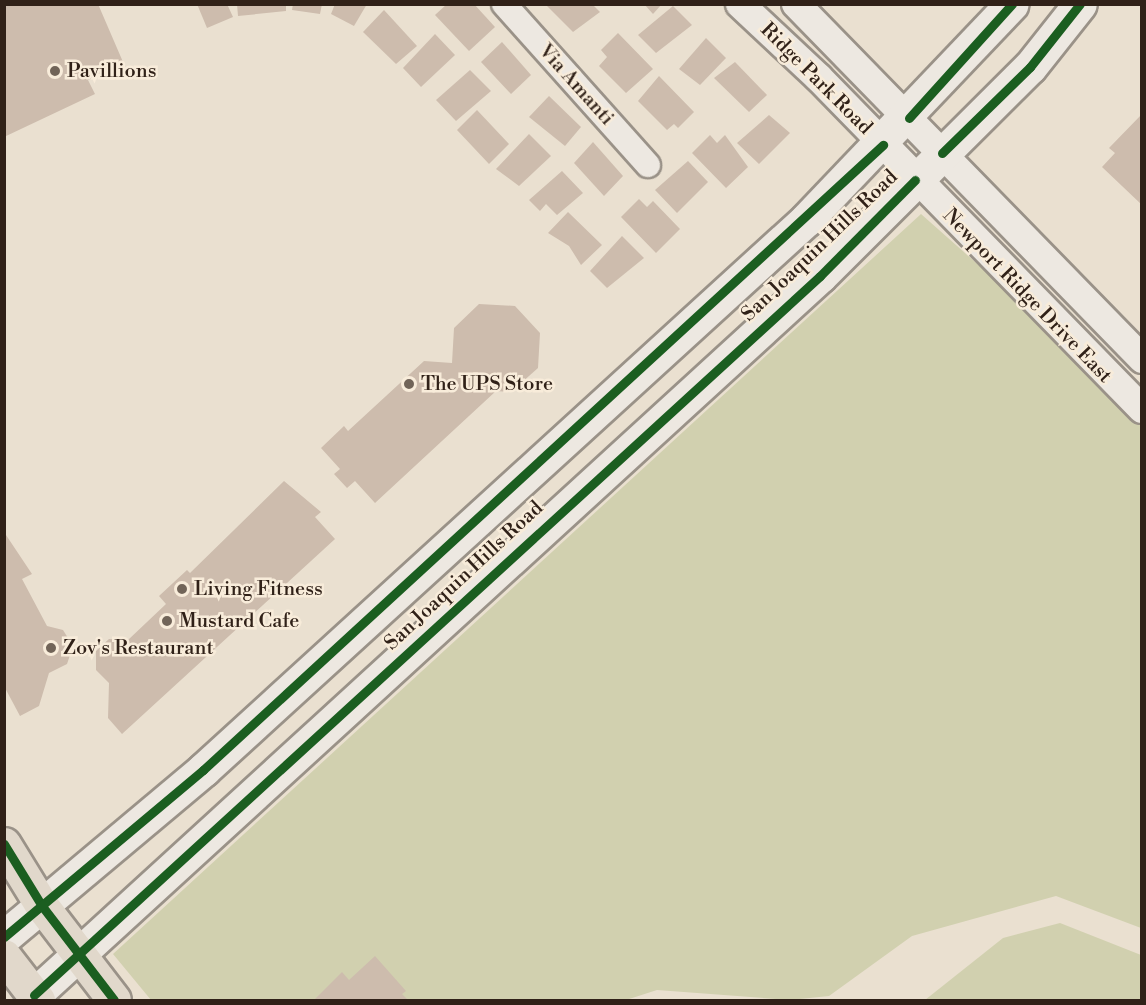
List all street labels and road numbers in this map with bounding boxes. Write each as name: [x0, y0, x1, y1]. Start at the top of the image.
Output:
street label: Ridge Park Road: [755, 18, 877, 140]
street label: Via Amanti: [533, 39, 619, 131]
street label: San Joaquin Hills Road: [737, 165, 903, 327]
street label: Newport Ridge Drive East: [938, 204, 1116, 388]
street label: San Joaquin Hills Road: [380, 496, 548, 656]

